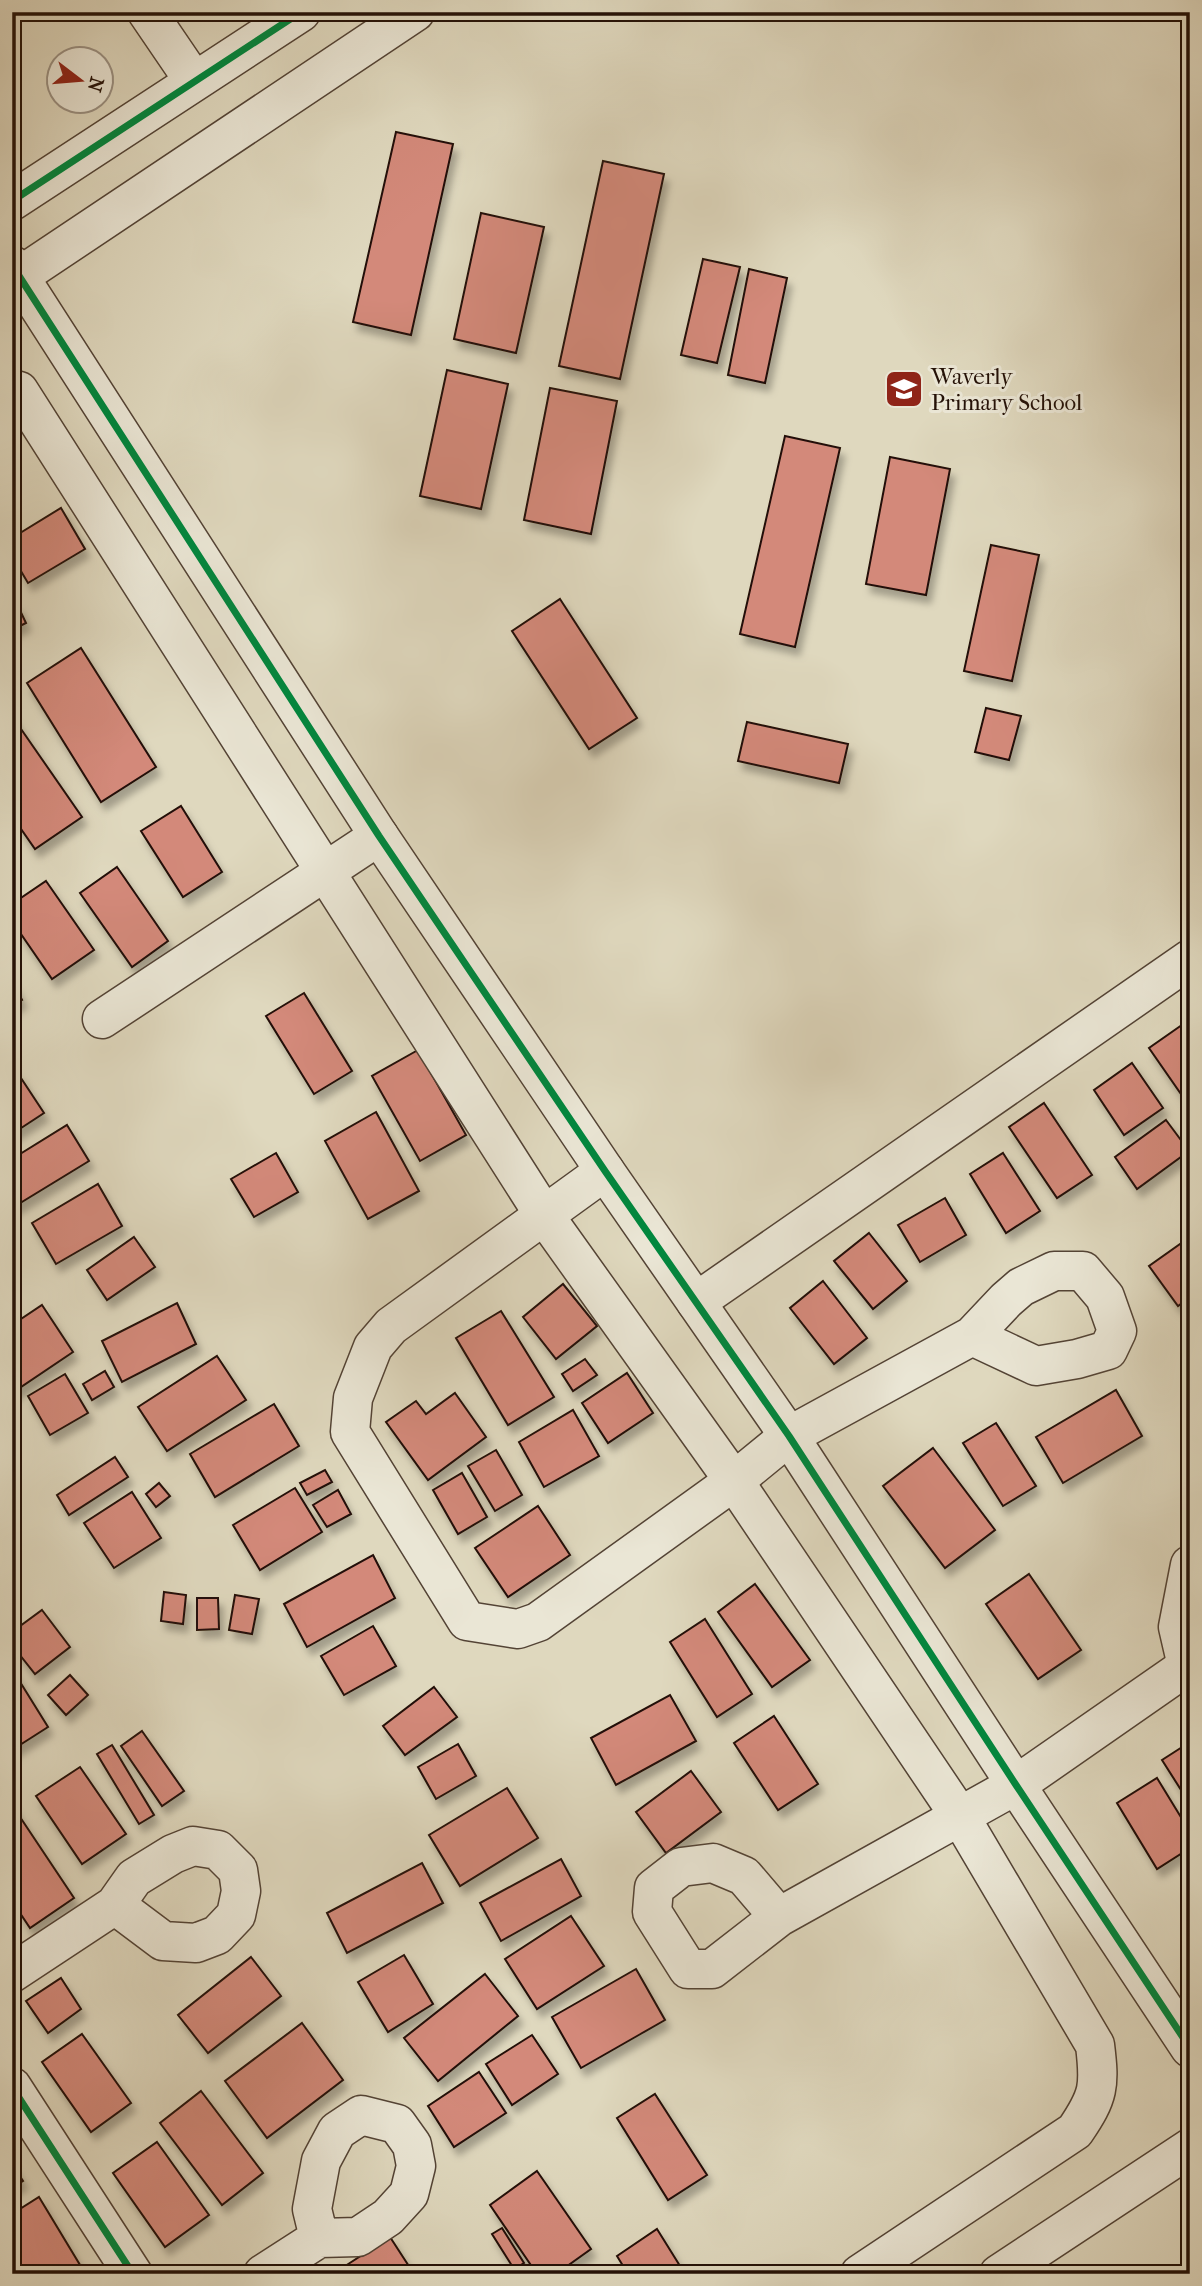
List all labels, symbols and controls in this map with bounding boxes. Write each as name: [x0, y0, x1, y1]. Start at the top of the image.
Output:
north arrow: [46, 46, 116, 116]
text: N: [83, 74, 108, 95]
place label: Waverly Primary School: [930, 363, 1083, 416]
school or university icon: Waverly Primary School: [883, 368, 925, 410]

